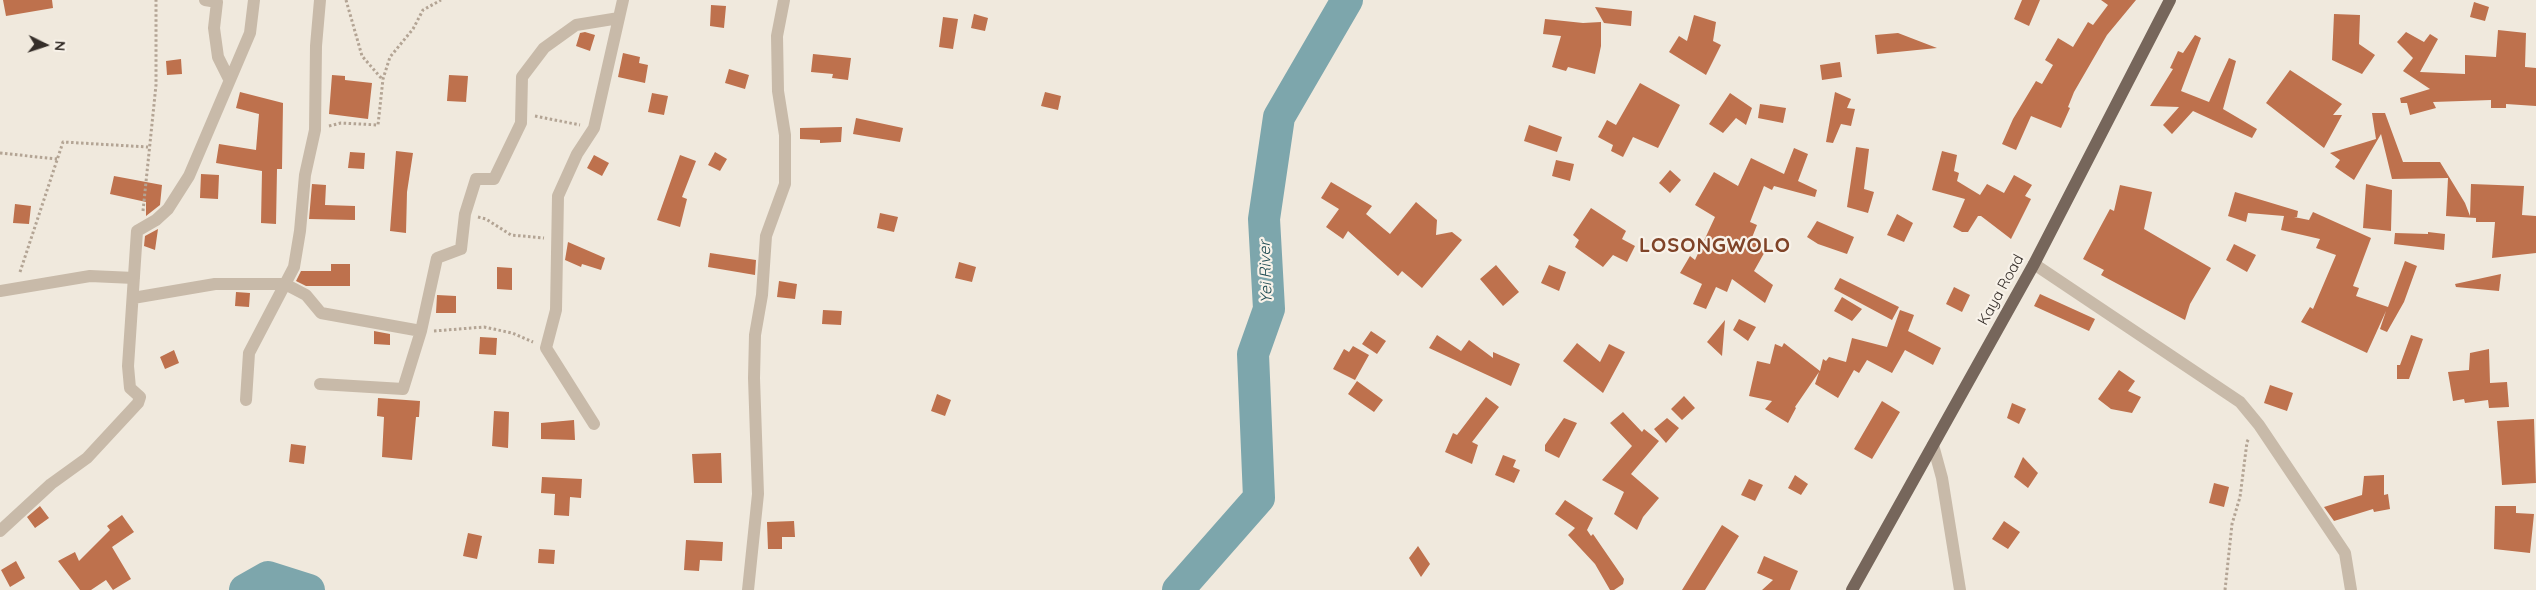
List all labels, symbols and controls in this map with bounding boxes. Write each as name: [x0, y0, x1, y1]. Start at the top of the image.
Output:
north arrow: [20, 20, 70, 70]
text: N: [51, 40, 69, 52]
district label: LOSONGWOLO: [1638, 234, 1792, 258]
water label: Yei River: [1255, 240, 1277, 304]
street label: Kaya Road: [1974, 251, 2028, 329]

